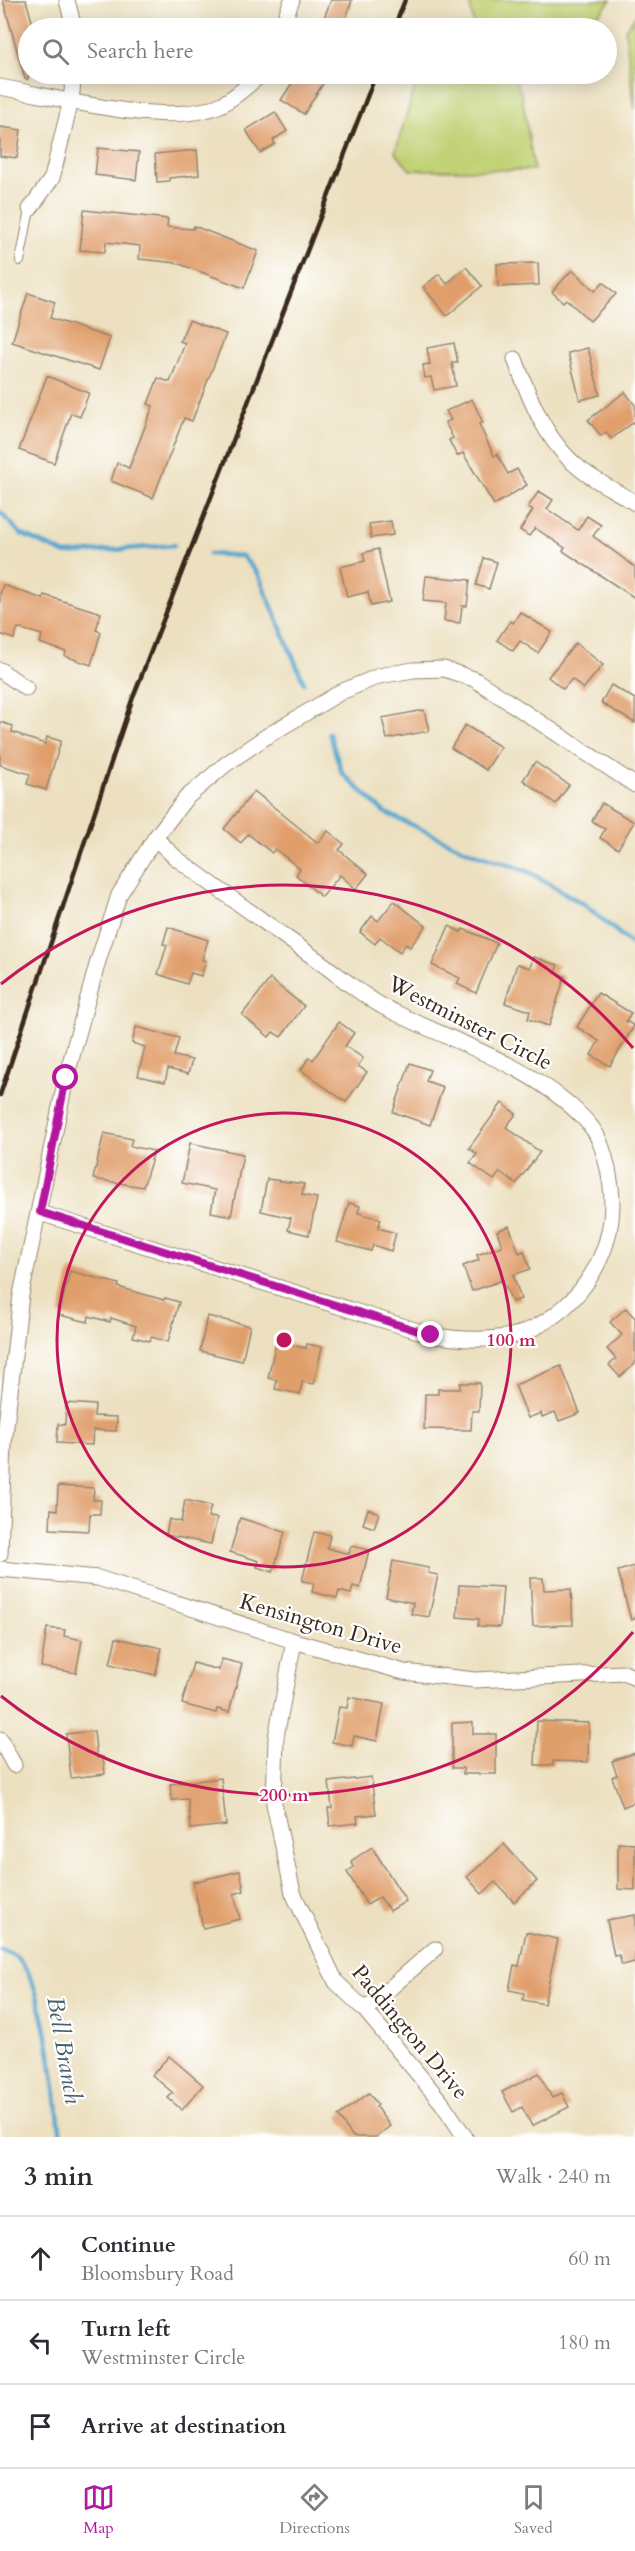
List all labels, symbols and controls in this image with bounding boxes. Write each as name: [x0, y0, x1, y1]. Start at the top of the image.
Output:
search box: [18, 18, 617, 84]
icon: search: [39, 35, 72, 68]
text: Search here: [87, 36, 194, 66]
street label: Westminster Circle: [382, 968, 557, 1077]
route start: [52, 1064, 78, 1090]
route end: [417, 1321, 443, 1347]
text: 100 m: [486, 1328, 536, 1353]
centre of rings: [274, 1330, 294, 1350]
street label: Kensington Drive: [236, 1586, 406, 1662]
text: 200 m: [259, 1783, 309, 1808]
street label: Paddington Drive: [345, 1958, 475, 2106]
water label: Bell Branch: [38, 1994, 90, 2107]
text: 3 min: [24, 2159, 93, 2194]
text: Walk · 240 m: [496, 2163, 611, 2190]
text: Continue: [81, 2230, 176, 2260]
icon: ahead: [24, 2242, 57, 2275]
text: 60 m: [568, 2245, 611, 2272]
text: Bloomsbury Road: [81, 2260, 234, 2287]
text: Turn left: [81, 2314, 170, 2344]
icon: left: [24, 2326, 57, 2359]
text: 180 m: [558, 2329, 611, 2356]
text: Westminster Circle: [81, 2344, 245, 2371]
icon: arrive: [24, 2410, 57, 2443]
text: Arrive at destination: [81, 2411, 286, 2441]
tab: Map: [82, 2481, 115, 2539]
tab: Directions: [279, 2481, 350, 2539]
tab: Saved: [514, 2481, 553, 2539]

